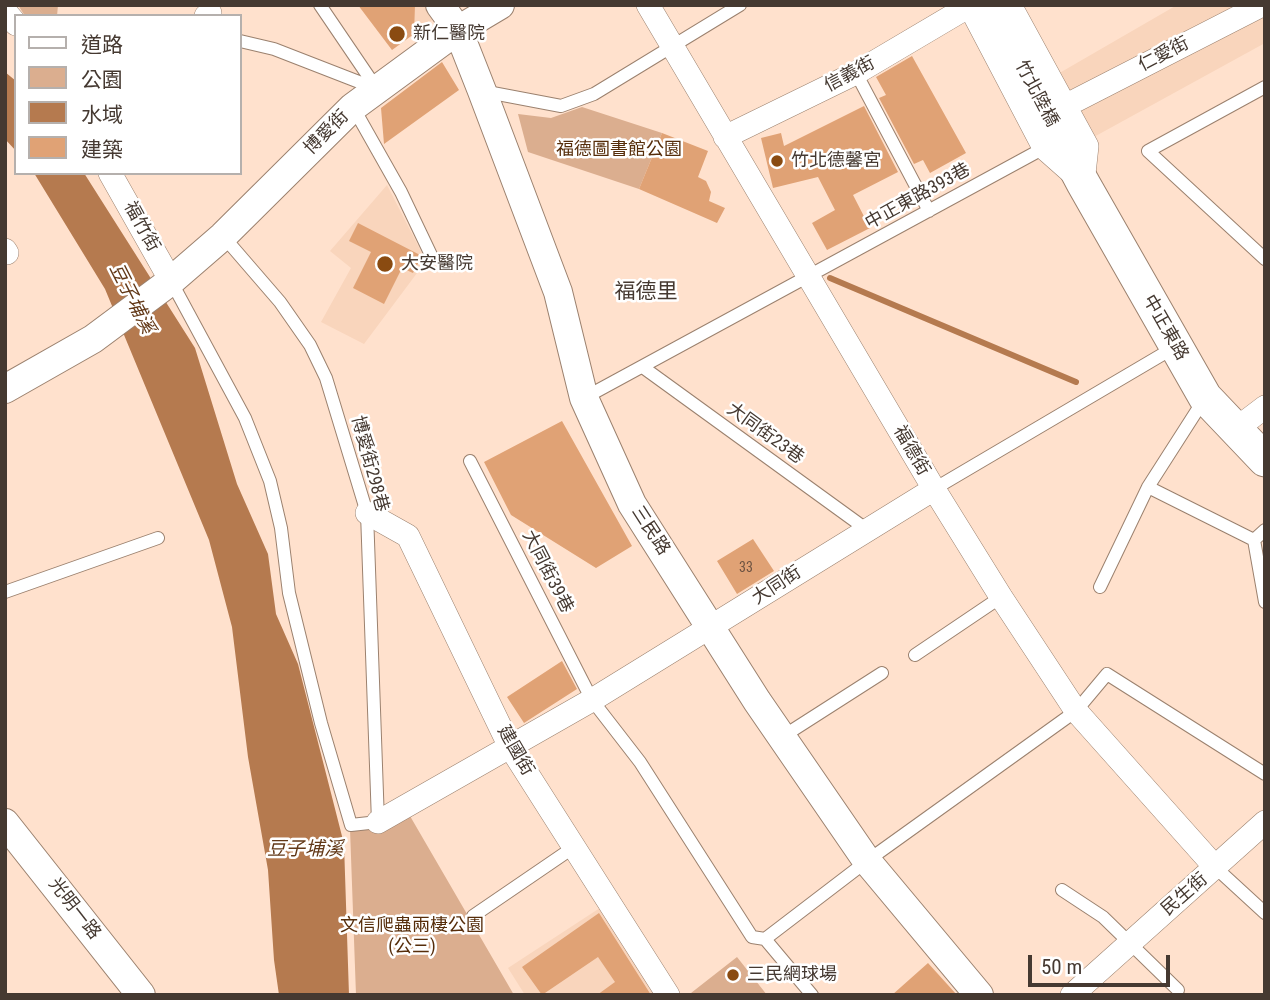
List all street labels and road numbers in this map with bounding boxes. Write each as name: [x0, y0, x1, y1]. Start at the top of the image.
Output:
street label: 仁愛街: [1135, 33, 1193, 77]
street label: 信義街: [821, 53, 879, 97]
street label: 竹北陸橋: [1010, 57, 1062, 131]
street label: 博愛街: [300, 106, 354, 160]
street label: 中正東路393巷: [862, 159, 974, 235]
street label: 福竹街: [118, 198, 164, 256]
street label: 中正東路: [1138, 291, 1192, 365]
street label: 大同街23巷: [722, 399, 808, 469]
street label: 博愛街298巷: [346, 414, 392, 514]
street label: 福德街: [888, 422, 934, 480]
street label: 三民路: [626, 502, 674, 560]
street label: 大同街39巷: [517, 527, 577, 617]
street label: 大同街: [748, 562, 806, 610]
street label: 建國街: [492, 722, 538, 780]
street label: 民生街: [1158, 869, 1212, 921]
street label: 光明一路: [43, 874, 105, 944]

